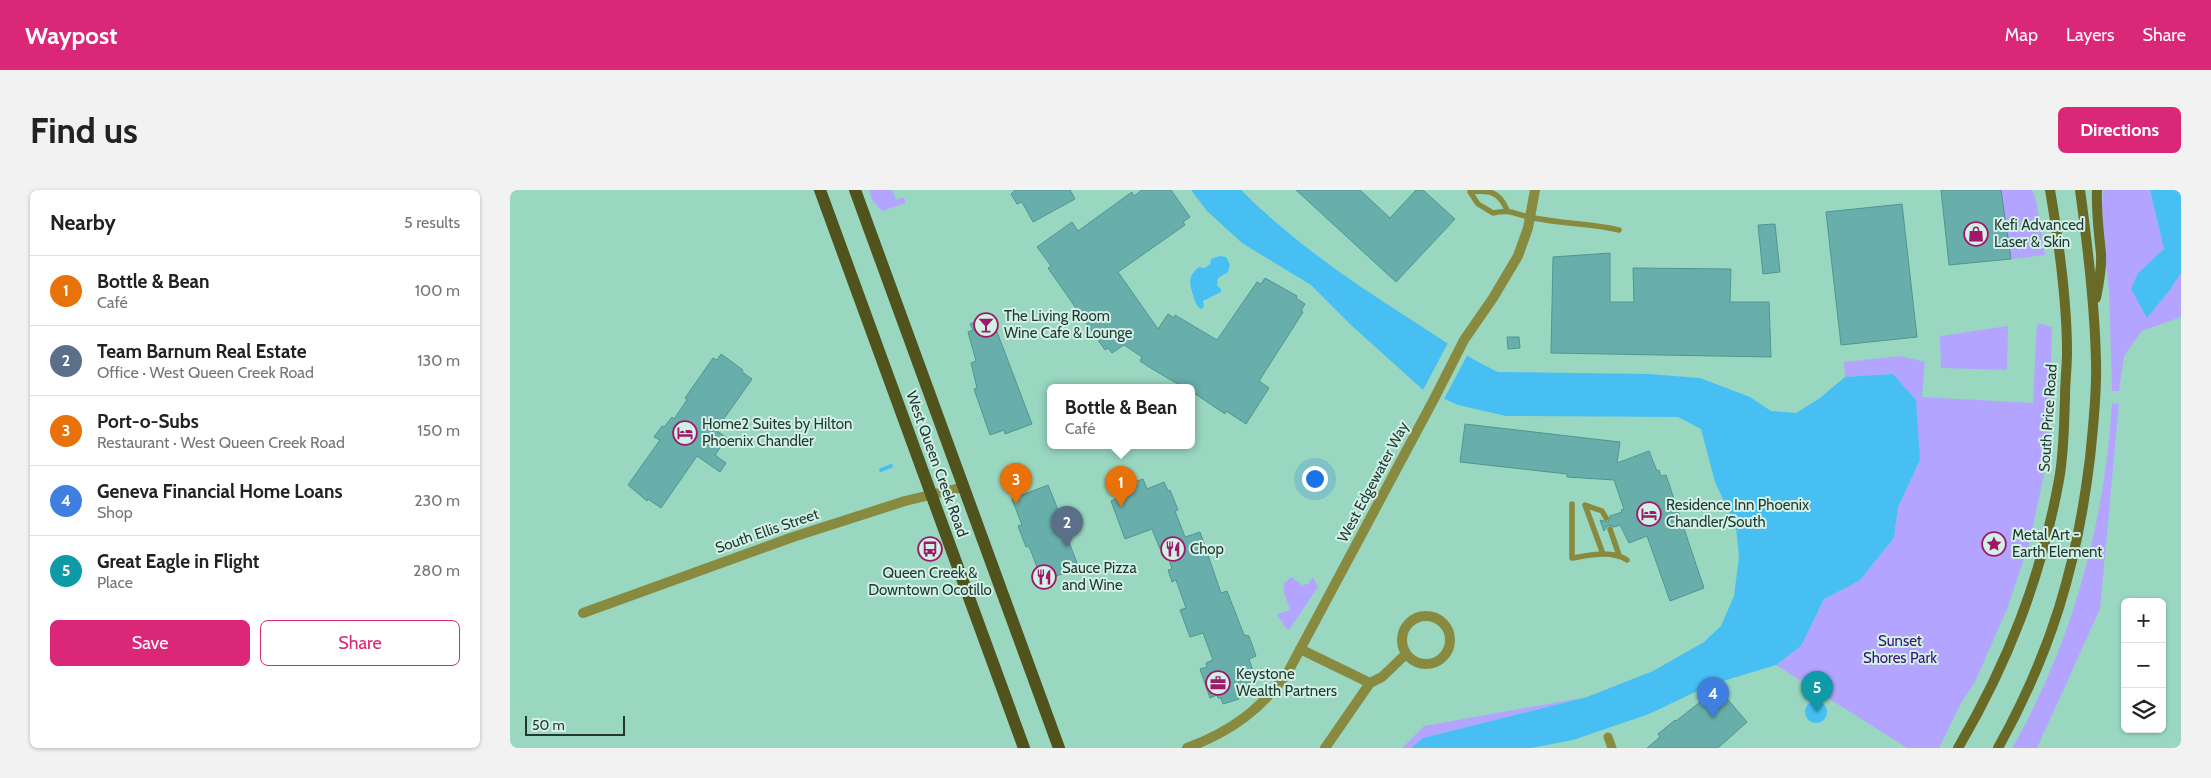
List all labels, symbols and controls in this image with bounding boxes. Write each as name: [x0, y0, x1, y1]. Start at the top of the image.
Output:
text: Waypost: [25, 21, 117, 50]
text: Map: [2005, 24, 2038, 46]
text: Layers: [2066, 24, 2115, 46]
text: Share: [2143, 24, 2186, 46]
button: Directions: [2058, 107, 2181, 153]
text: Find us: [30, 109, 138, 152]
text: Nearby: [50, 210, 116, 235]
text: 5 results: [404, 213, 460, 232]
place label: Kefi Advanced Laser & Skin: [1994, 216, 2084, 251]
shop icon: Kefi Advanced Laser & Skin: [1963, 221, 1989, 247]
text: Bottle & Bean: [97, 270, 209, 293]
text: 1: [63, 281, 69, 300]
text: 100 m: [415, 281, 460, 300]
text: Café: [97, 293, 128, 312]
place label: The Living Room Wine Cafe & Lounge: [1004, 307, 1133, 342]
bar icon: The Living Room Wine Cafe & Lounge: [973, 312, 999, 338]
text: Team Barnum Real Estate: [97, 340, 307, 363]
text: 2: [62, 351, 70, 370]
text: 130 m: [417, 351, 460, 370]
text: Office · West Queen Creek Road: [97, 363, 314, 382]
street label: South Price Road: [2035, 363, 2061, 473]
popup: [1047, 384, 1195, 449]
street label: West Queen Creek Road: [902, 389, 972, 539]
text: Bottle & Bean: [1065, 396, 1177, 419]
text: Port-o-Subs: [97, 410, 199, 433]
place label: Home2 Suites by Hilton Phoenix Chandler: [702, 415, 852, 450]
street label: West Edgewater Way: [1334, 418, 1413, 545]
text: Café: [1065, 419, 1096, 438]
hotel icon: Home2 Suites by Hilton Phoenix Chandler: [672, 420, 698, 446]
text: 3: [62, 421, 70, 440]
text: 150 m: [417, 421, 460, 440]
text: Restaurant · West Queen Creek Road: [97, 433, 345, 452]
pin: 3: [1000, 463, 1032, 504]
pin: 1: [1105, 466, 1137, 507]
your location: [1302, 466, 1328, 492]
text: Geneva Financial Home Loans: [97, 480, 343, 503]
text: 4: [61, 491, 71, 510]
text: 230 m: [414, 491, 460, 510]
place label: Residence Inn Phoenix Chandler/South: [1666, 496, 1809, 531]
hotel icon: Residence Inn Phoenix Chandler/South: [1636, 501, 1662, 527]
text: Shop: [97, 503, 133, 522]
street label: South Ellis Street: [713, 505, 821, 557]
pin: 2: [1051, 506, 1083, 547]
place label: Metal Art - Earth Element: [2012, 526, 2102, 561]
place icon: Metal Art - Earth Element: [1981, 531, 2007, 557]
bus stop icon: Queen Creek & Downtown Ocotillo: [917, 536, 943, 562]
restaurant icon: Chop: [1160, 536, 1186, 562]
place label: Chop: [1190, 540, 1224, 558]
text: Great Eagle in Flight: [97, 550, 259, 573]
place label: Sauce Pizza and Wine: [1062, 559, 1137, 594]
text: 5: [62, 561, 70, 580]
text: 280 m: [413, 561, 460, 580]
place label: Queen Creek & Downtown Ocotillo: [868, 564, 992, 599]
restaurant icon: Sauce Pizza and Wine: [1031, 564, 1057, 590]
text: Place: [97, 573, 133, 592]
map controls: [2121, 598, 2166, 733]
button: +: [2121, 598, 2166, 643]
button: Save: [50, 620, 250, 666]
button: Share: [260, 620, 460, 666]
park label: Sunset Shores Park: [1863, 632, 1937, 667]
button: −: [2121, 643, 2166, 688]
place label: Keystone Wealth Partners: [1236, 665, 1337, 700]
office icon: Keystone Wealth Partners: [1205, 670, 1231, 696]
pin: 5: [1801, 671, 1833, 712]
pin: 4: [1697, 677, 1729, 718]
button: layers: [2121, 688, 2166, 733]
scale bar: [525, 713, 625, 736]
text: 50 m: [532, 716, 565, 734]

